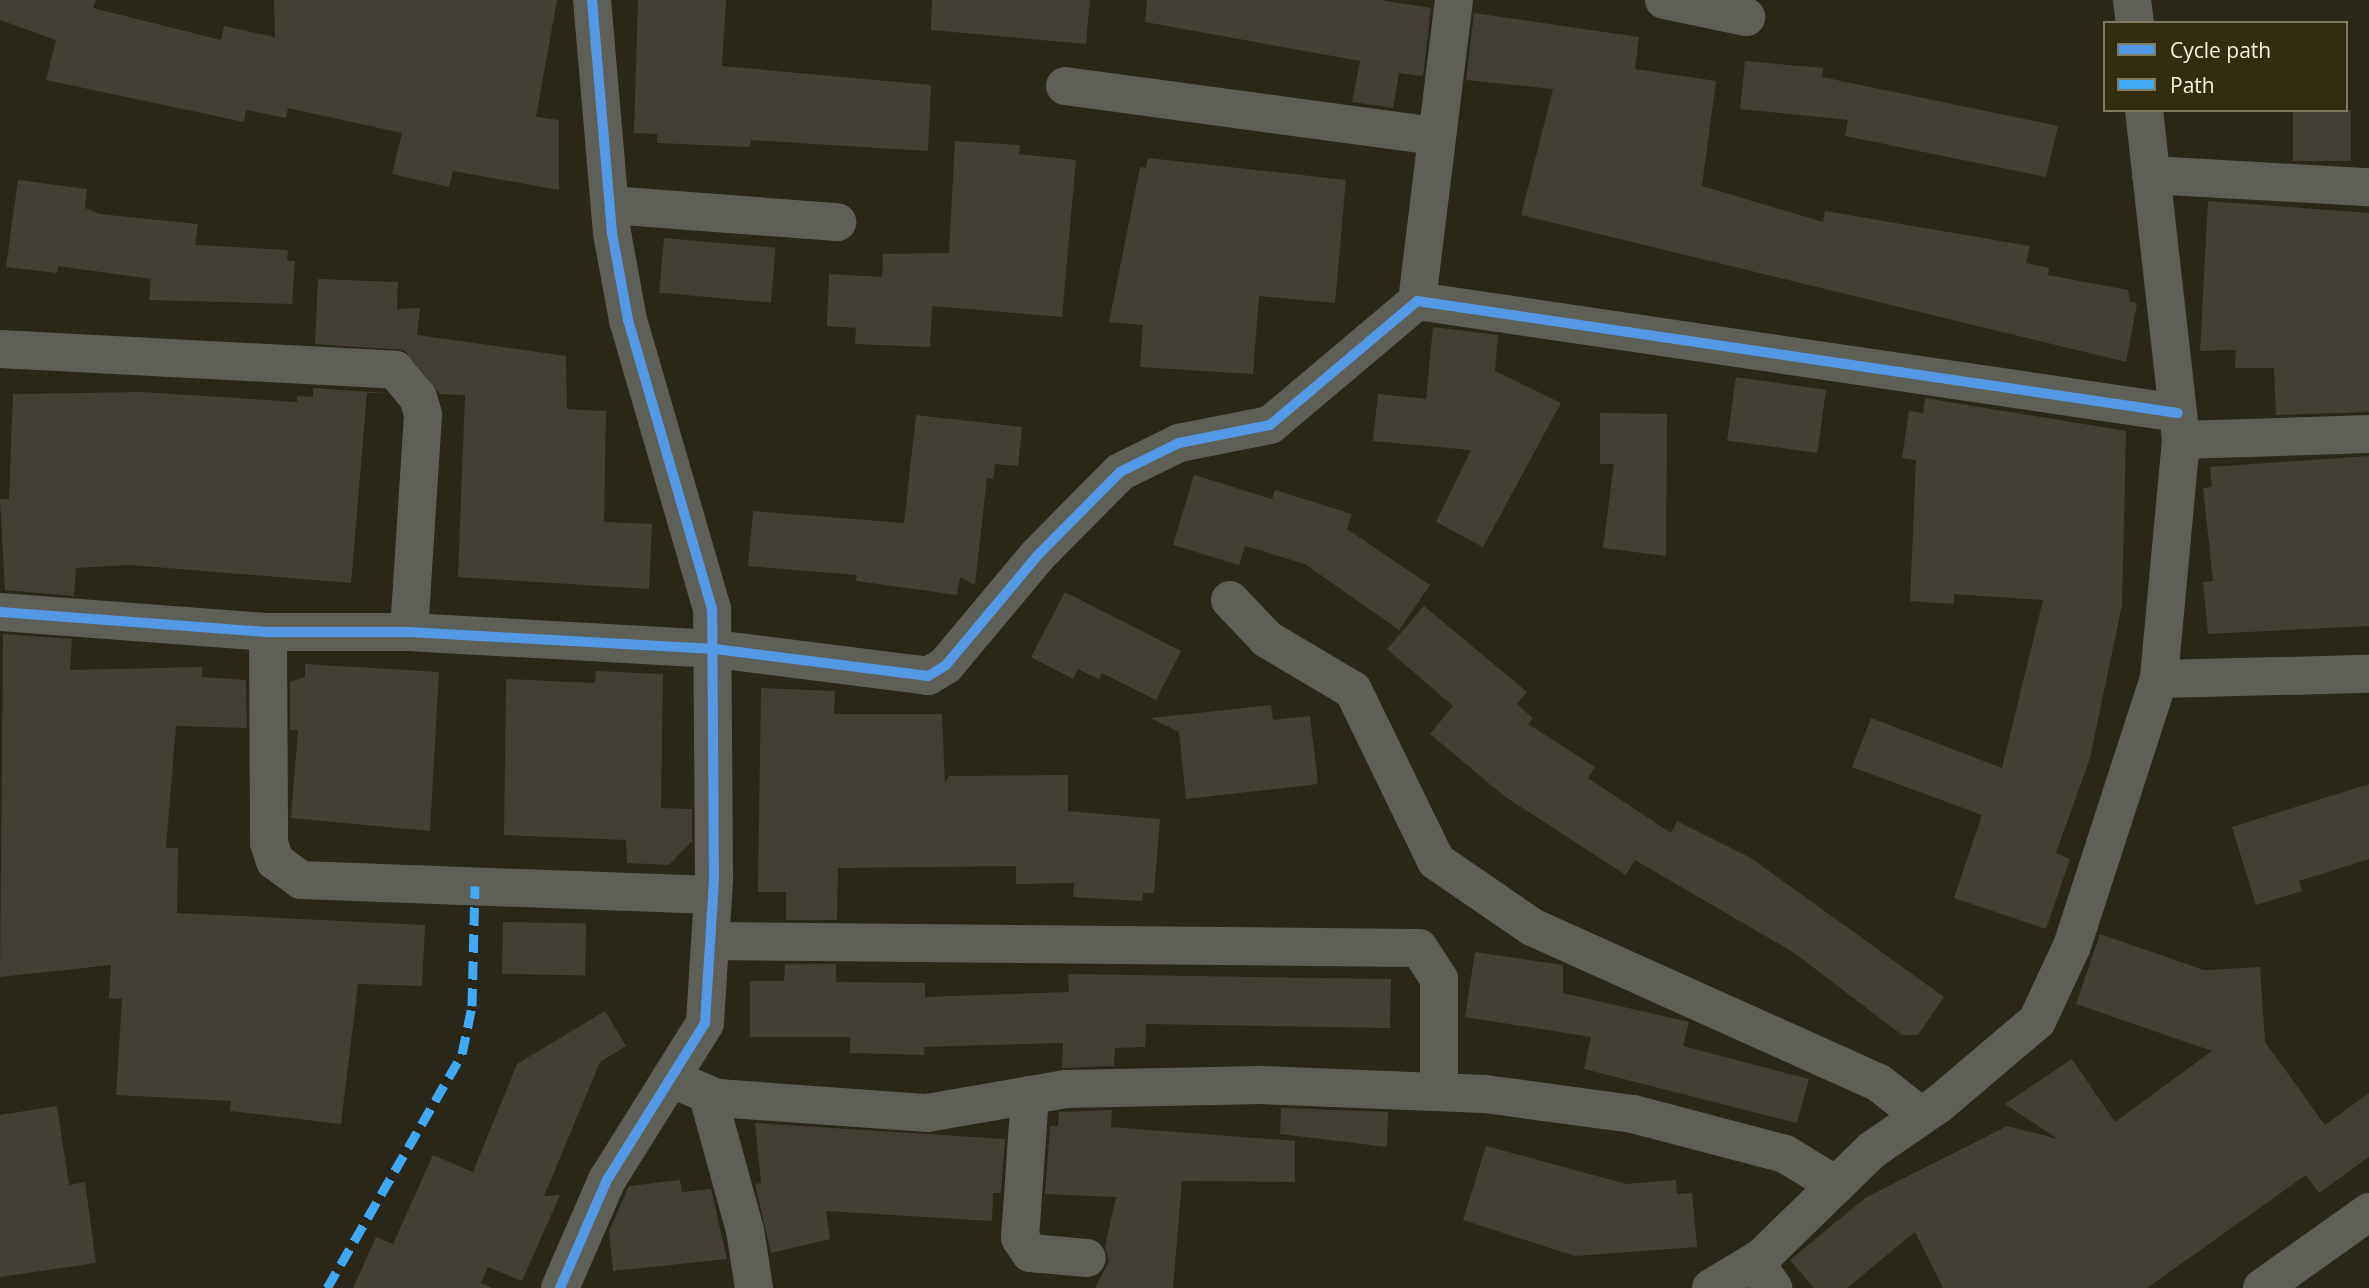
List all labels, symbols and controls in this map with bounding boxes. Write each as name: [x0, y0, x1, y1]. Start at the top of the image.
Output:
legend: [2103, 21, 2348, 112]
text: Cycle path: [2170, 36, 2271, 64]
text: Path: [2170, 71, 2215, 99]

